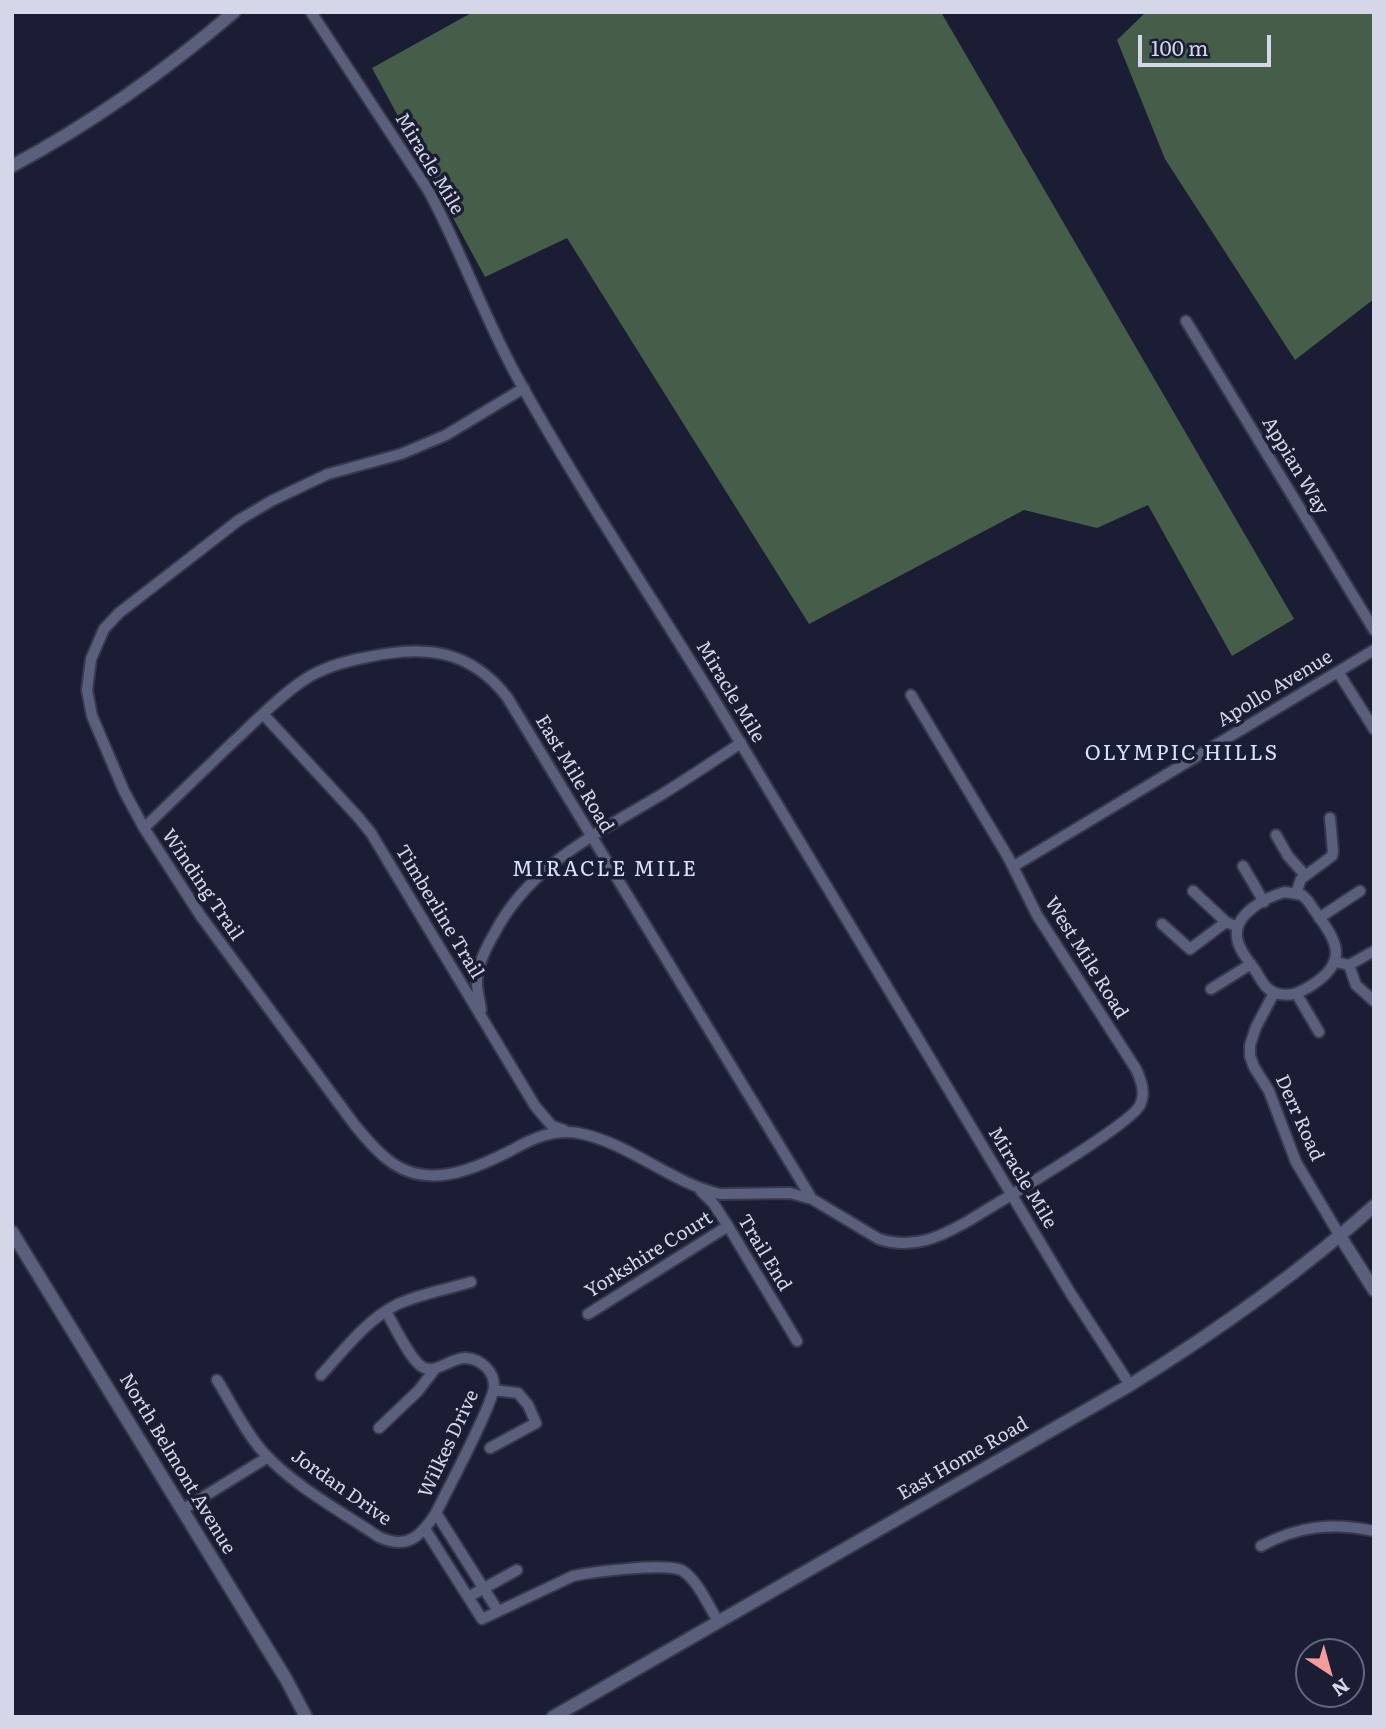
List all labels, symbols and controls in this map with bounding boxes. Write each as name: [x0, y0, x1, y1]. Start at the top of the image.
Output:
scale bar: [1141, 21, 1274, 65]
text: 100 m: [1151, 31, 1208, 62]
street label: Miracle Mile: [390, 109, 468, 219]
street label: Appian Way: [1257, 413, 1333, 519]
street label: Miracle Mile: [691, 637, 769, 747]
street label: Apollo Avenue: [1213, 646, 1337, 732]
street label: East Mile Road: [530, 711, 618, 837]
district label: OLYMPIC HILLS: [1086, 741, 1278, 767]
street label: Winding Trail: [156, 825, 248, 945]
street label: Timberline Trail: [390, 841, 488, 983]
district label: MIRACLE MILE: [514, 857, 696, 883]
street label: West Mile Road: [1039, 893, 1133, 1023]
street label: Derr Road: [1270, 1071, 1328, 1165]
street label: Miracle Mile: [983, 1123, 1061, 1233]
street label: Yorkshire Court: [581, 1207, 717, 1303]
street label: Trail End: [732, 1211, 796, 1295]
street label: North Belmont Avenue: [114, 1370, 240, 1558]
street label: Wilkes Drive: [414, 1386, 484, 1502]
street label: East Home Road: [894, 1412, 1032, 1506]
street label: Jordan Drive: [286, 1445, 396, 1531]
north arrow: [1295, 1638, 1365, 1708]
text: N: [1326, 1672, 1356, 1704]

